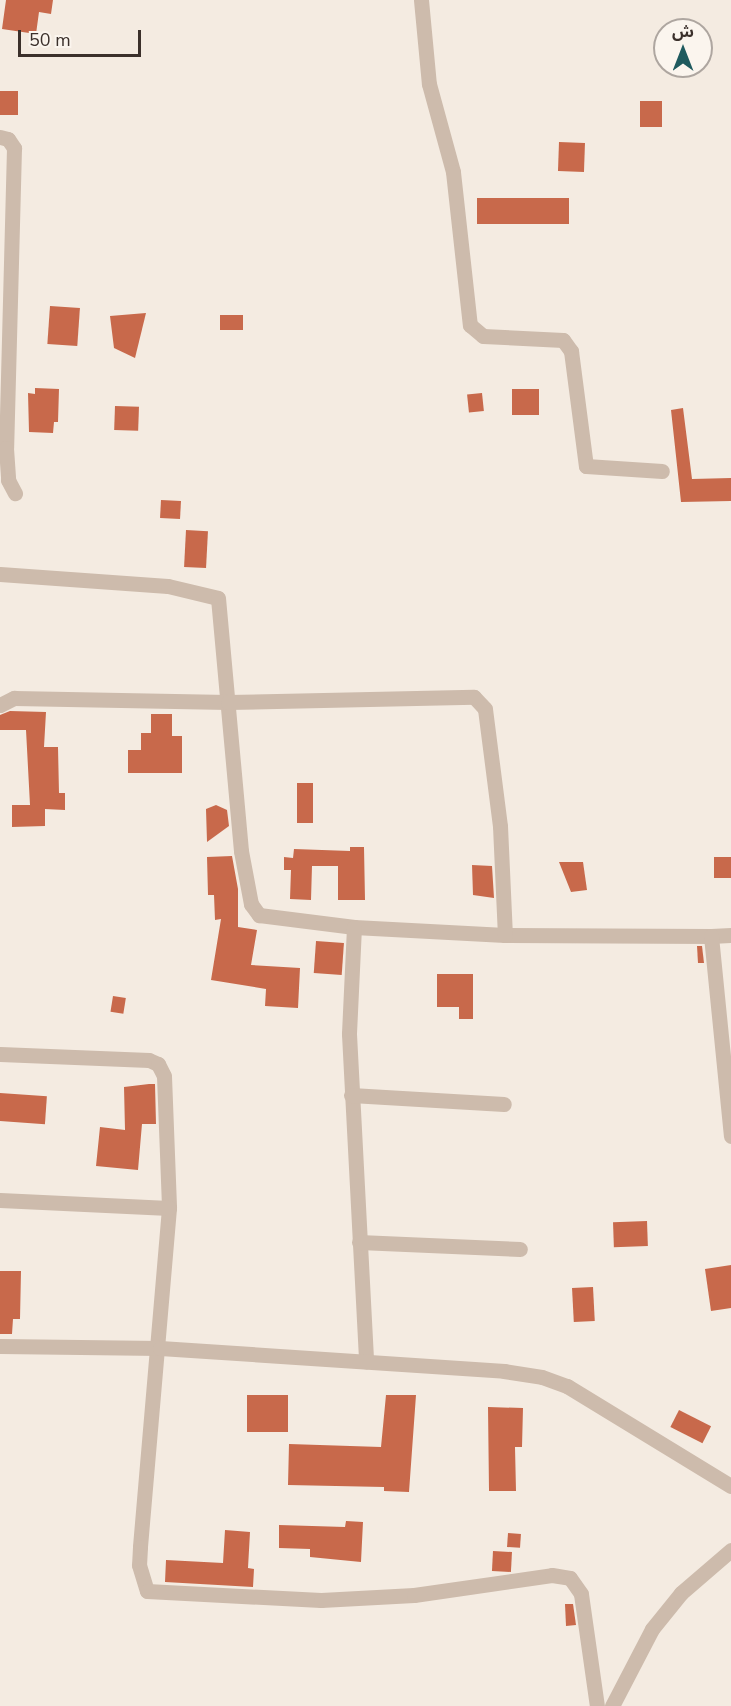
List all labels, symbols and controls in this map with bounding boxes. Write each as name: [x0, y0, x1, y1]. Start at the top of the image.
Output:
scale bar: [21, 18, 144, 56]
north arrow: [653, 18, 713, 78]
text: ش: [672, 21, 694, 43]
text: 50 m: [29, 28, 71, 52]

